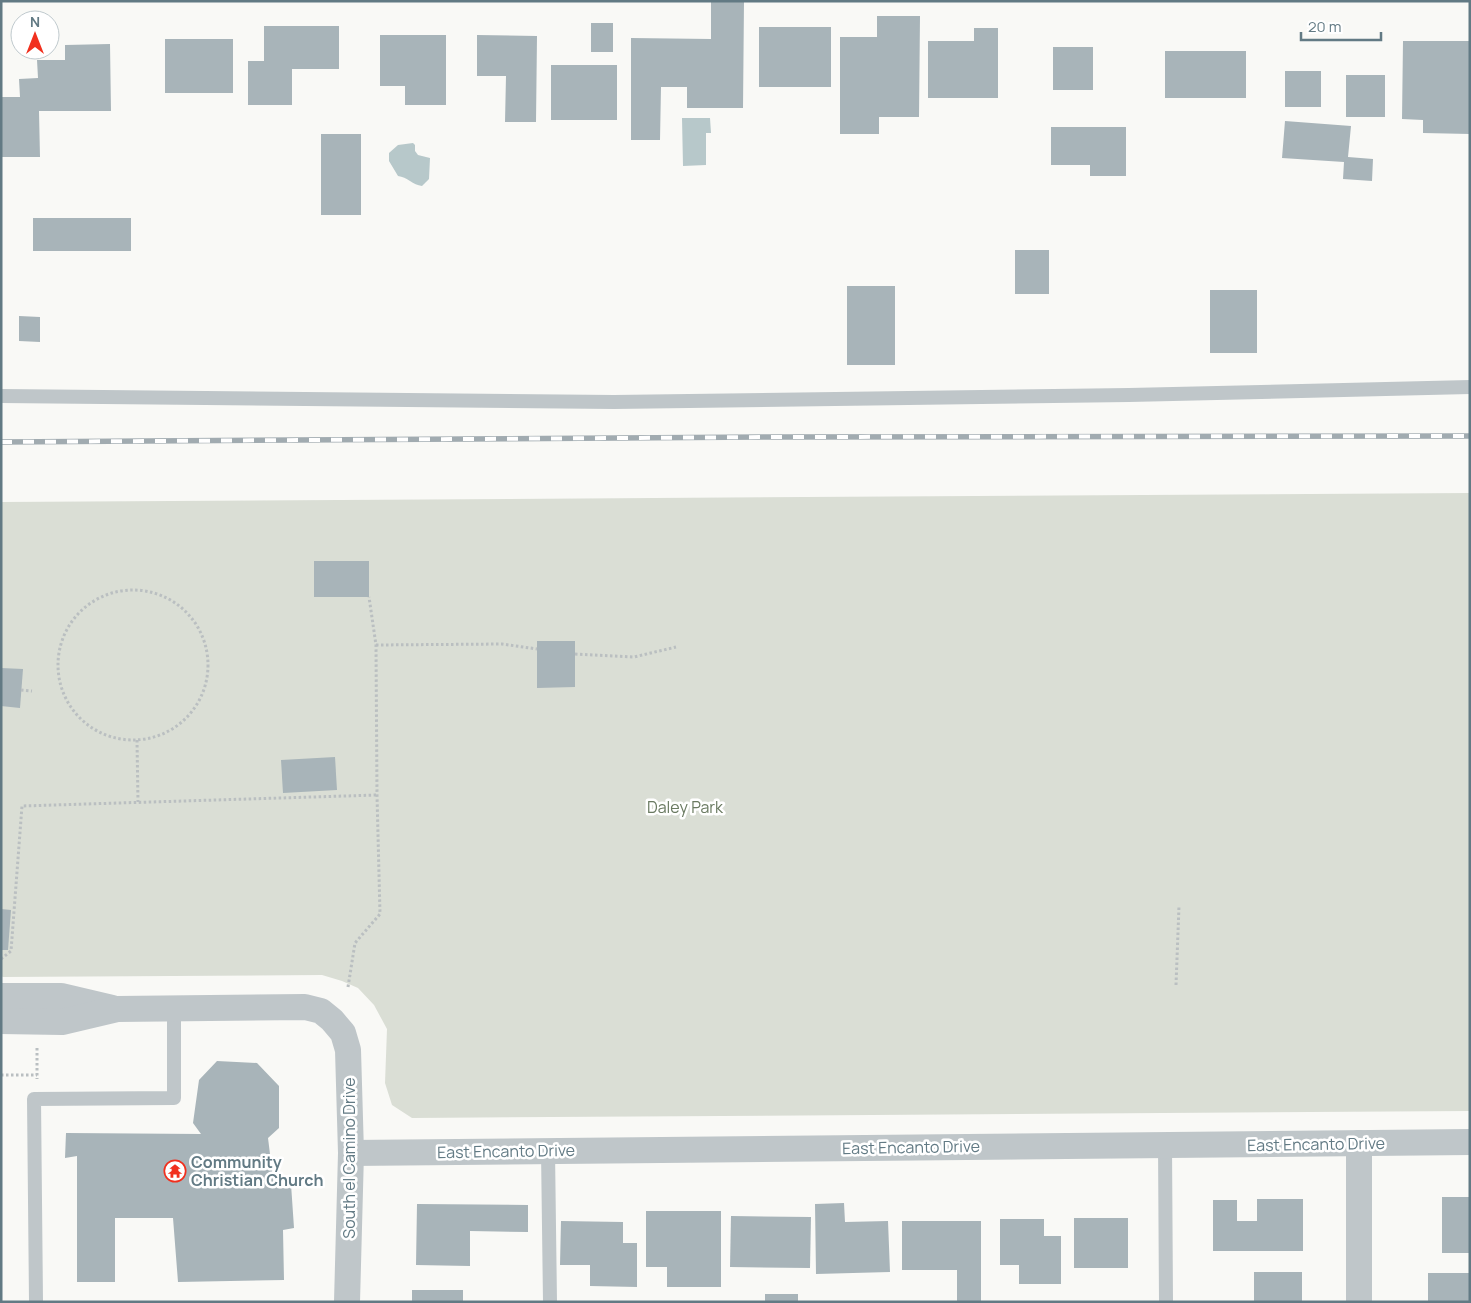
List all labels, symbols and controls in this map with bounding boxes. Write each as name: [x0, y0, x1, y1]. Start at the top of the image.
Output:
north arrow: [10, 10, 60, 60]
scale bar: [1301, 10, 1381, 42]
text: N: [30, 12, 40, 31]
text: 20 m: [1308, 16, 1341, 37]
park label: Daley Park: [647, 796, 724, 818]
street label: South el Camino Drive: [338, 1077, 360, 1239]
street label: East Encanto Drive: [1247, 1132, 1385, 1156]
street label: East Encanto Drive: [842, 1135, 980, 1159]
street label: East Encanto Drive: [437, 1139, 575, 1163]
place label: Community Christian Church: [191, 1151, 323, 1191]
temple icon: Community Christian Church: [163, 1159, 187, 1183]

